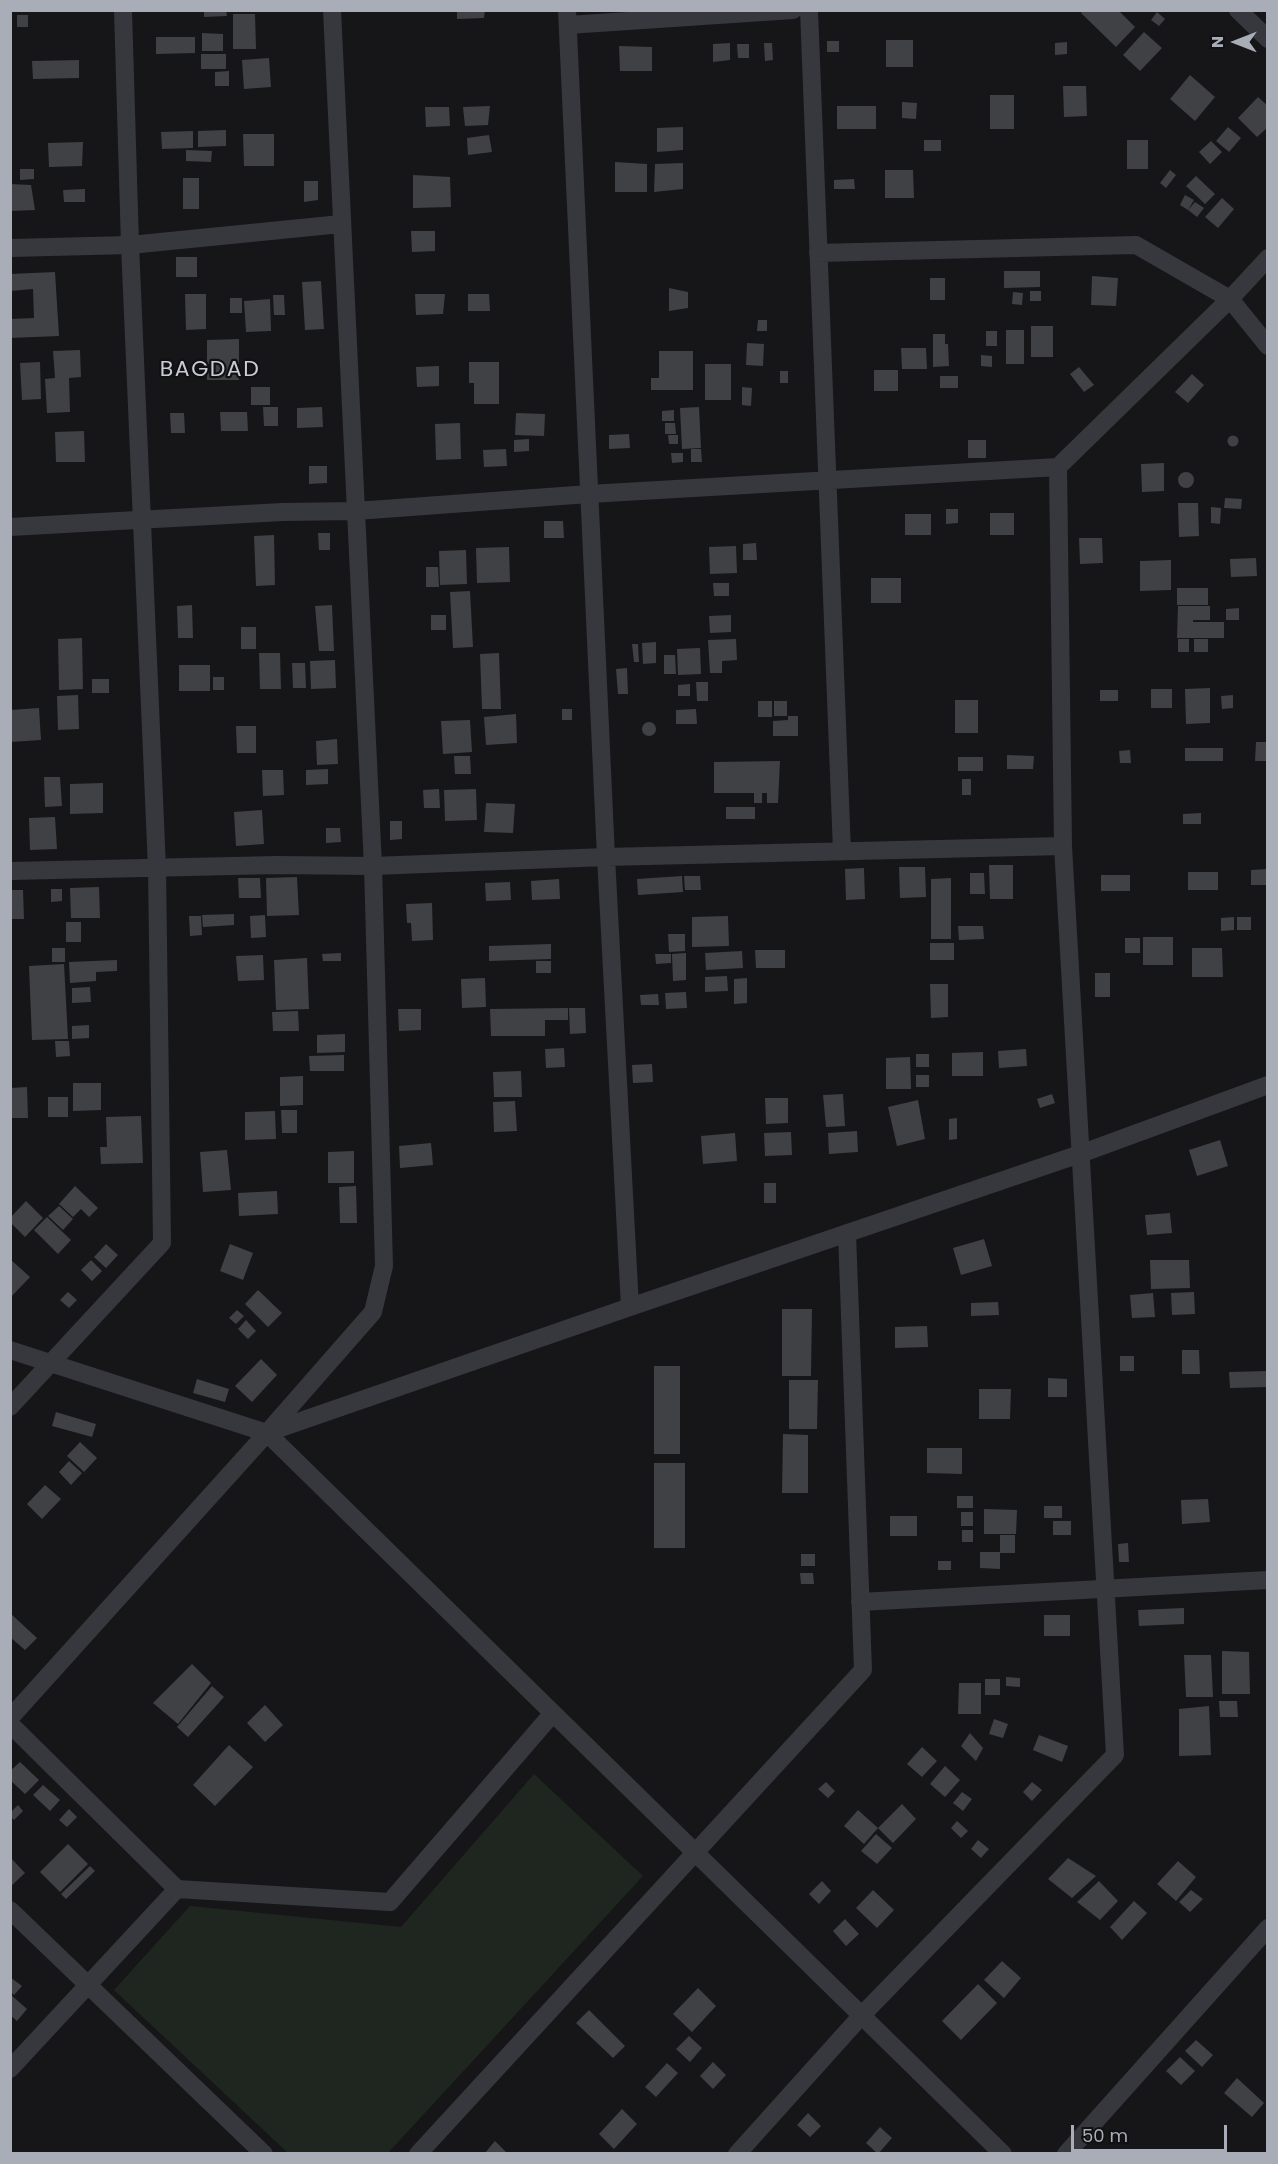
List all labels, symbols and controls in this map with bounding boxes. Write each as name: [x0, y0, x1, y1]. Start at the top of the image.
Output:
north arrow: [1206, 12, 1266, 72]
text: N: [1206, 36, 1229, 48]
district label: BAGDAD: [160, 357, 260, 383]
scale bar: [1074, 2113, 1230, 2151]
text: 50 m: [1082, 2123, 1128, 2148]

